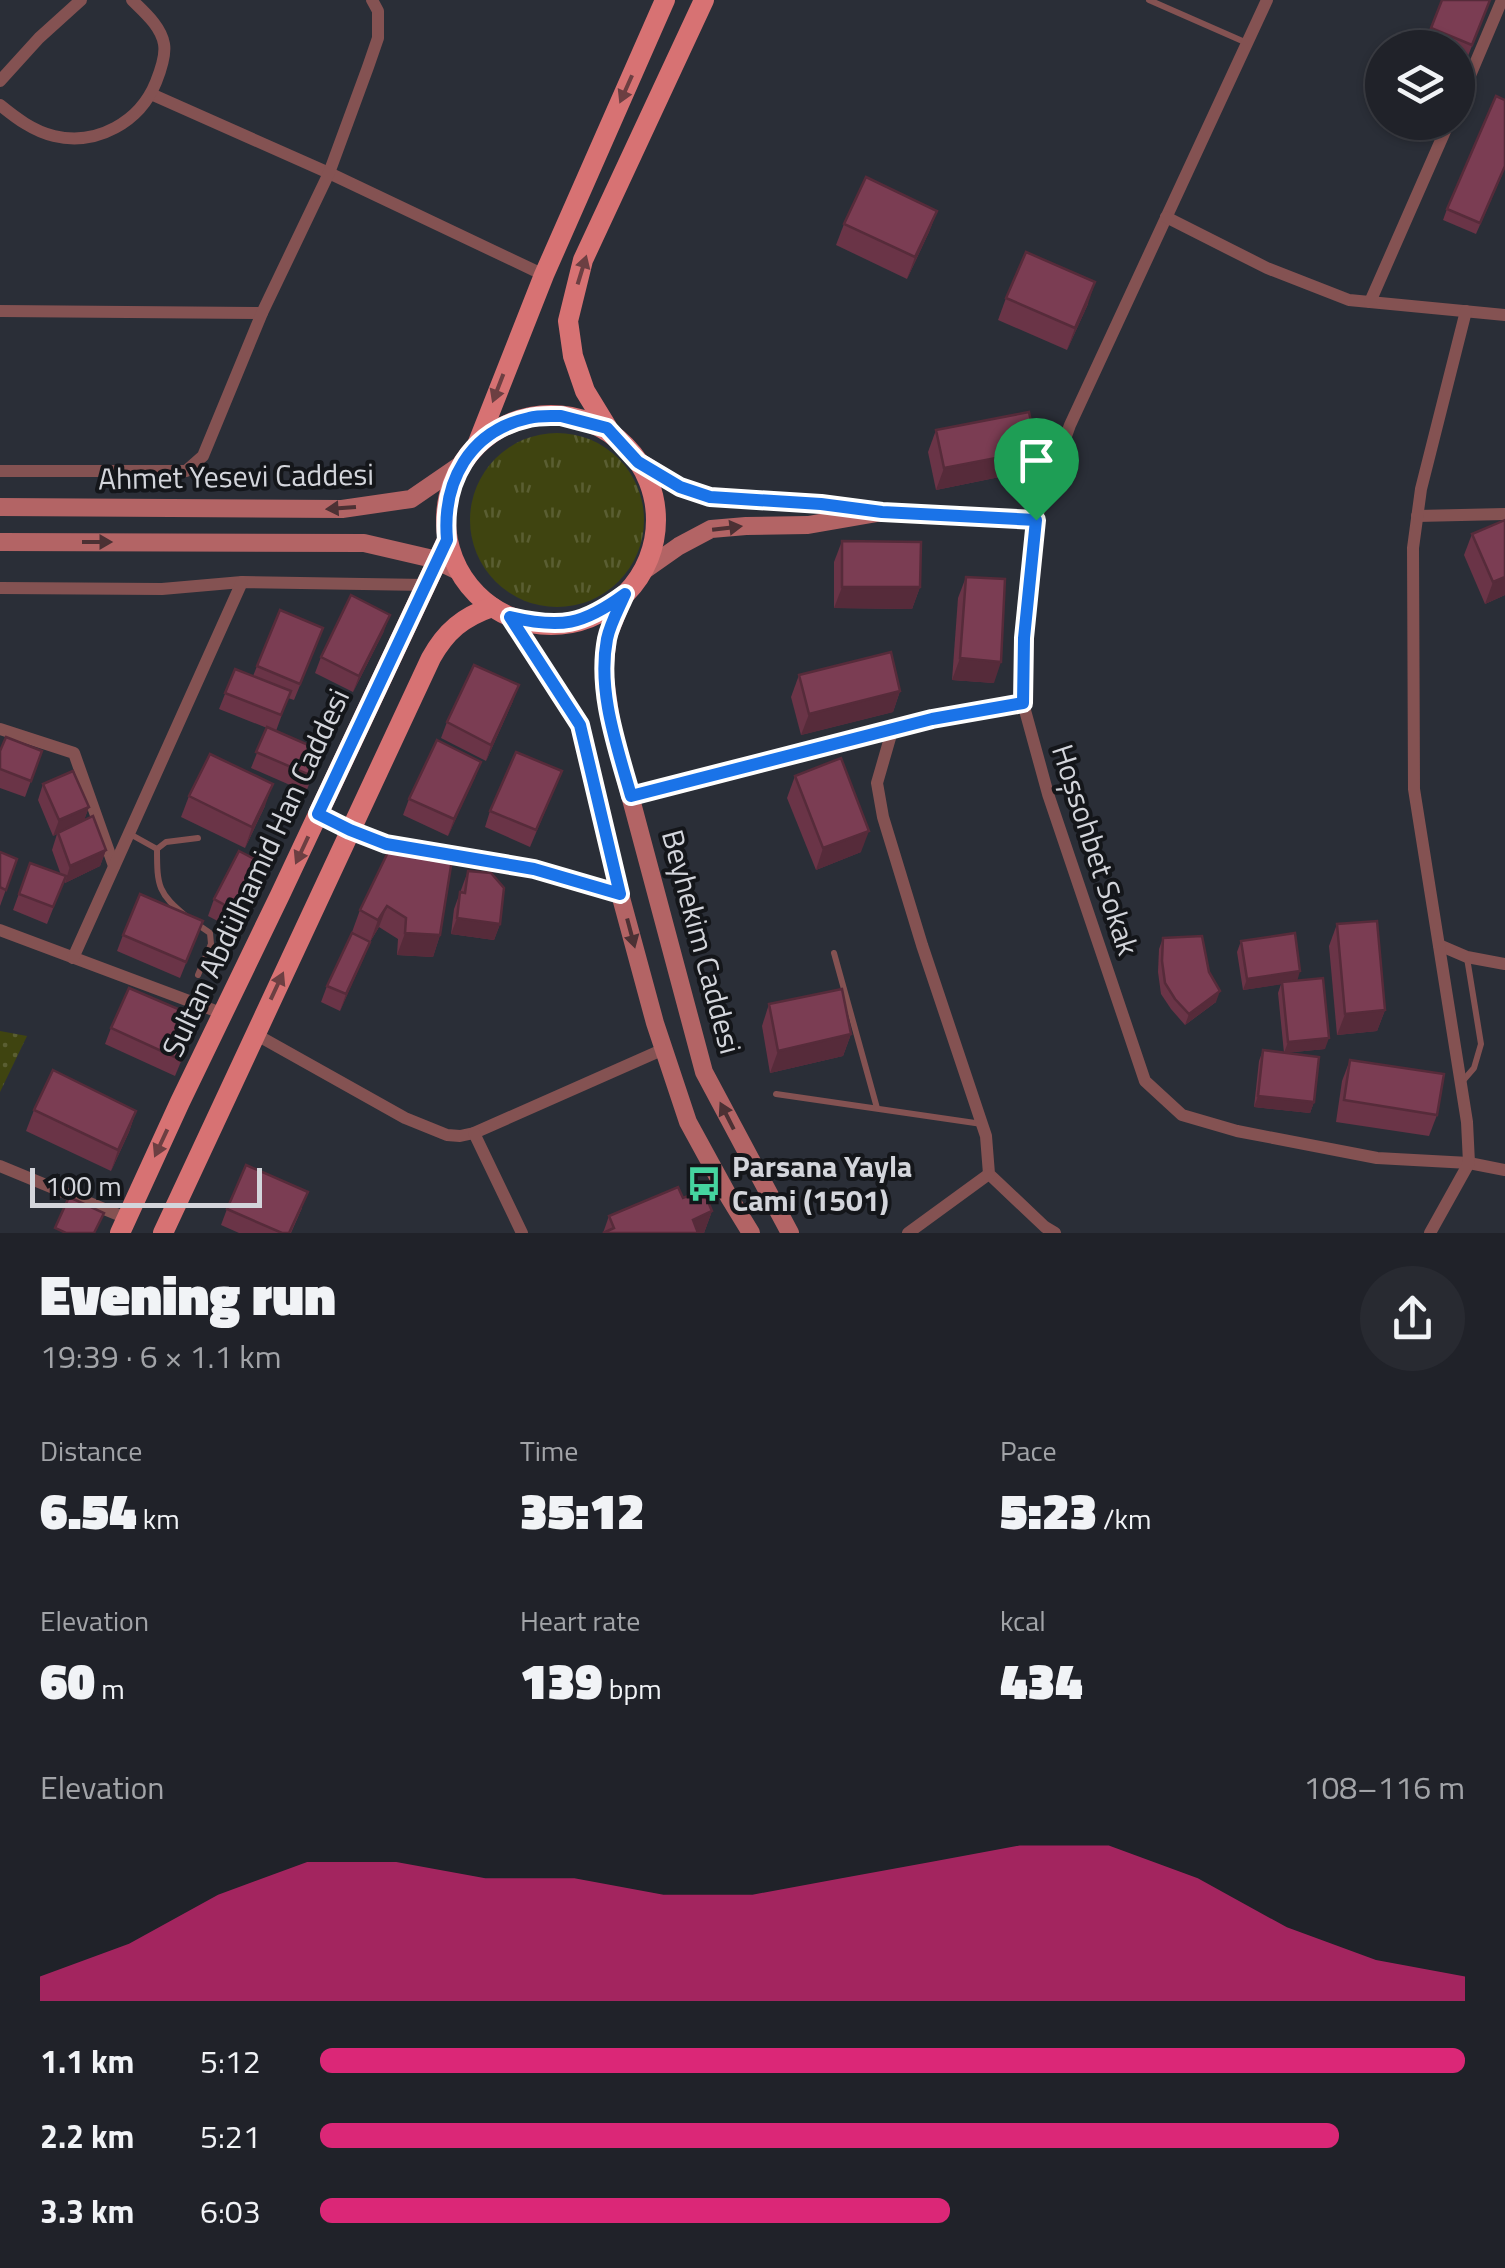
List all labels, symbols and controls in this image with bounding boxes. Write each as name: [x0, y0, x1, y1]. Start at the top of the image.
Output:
map controls: [1365, 30, 1475, 140]
button: layers: [1365, 30, 1475, 140]
one-way arrow: [618, 74, 634, 104]
one-way arrow: [575, 254, 590, 285]
one-way arrow: [490, 373, 506, 403]
pin: [994, 418, 1079, 521]
icon: arrive: [1009, 433, 1064, 488]
street label: Ahmet Yesevi Caddesi: [98, 451, 374, 501]
one-way arrow: [324, 500, 356, 516]
one-way arrow: [712, 520, 743, 536]
one-way arrow: [82, 534, 114, 550]
street label: Sultan Abdülhamid Han Caddesi: [149, 681, 361, 1064]
street label: Hoşsohbet Sokak: [1040, 738, 1152, 961]
street label: Beyhekim Caddesi: [650, 824, 754, 1059]
one-way arrow: [293, 836, 310, 865]
one-way arrow: [623, 918, 639, 949]
one-way arrow: [269, 971, 286, 1000]
one-way arrow: [719, 1102, 736, 1131]
one-way arrow: [152, 1128, 169, 1157]
place label: Parsana Yayla Cami (1501): [732, 1143, 912, 1223]
scale bar: [30, 1163, 262, 1208]
text: 100 m: [45, 1164, 122, 1207]
bus stop icon: Parsana Yayla Cami (1501): [685, 1165, 723, 1203]
text: Evening run: [40, 1253, 336, 1336]
button: share: [1360, 1266, 1465, 1371]
text: 19:39 · 6 × 1.1 km: [40, 1332, 281, 1380]
text: Distance: [40, 1429, 142, 1472]
text: Time: [520, 1429, 578, 1472]
text: Pace: [1000, 1429, 1057, 1472]
text: 6.54: [40, 1472, 137, 1548]
text: 35:12: [520, 1472, 644, 1548]
text: 5:23: [1000, 1472, 1097, 1548]
text: km: [137, 1497, 180, 1540]
text: /km: [1097, 1497, 1151, 1540]
text: Elevation: [40, 1599, 149, 1642]
text: Heart rate: [520, 1599, 640, 1642]
text: kcal: [1000, 1599, 1046, 1642]
text: 60: [40, 1642, 95, 1718]
text: 139: [520, 1642, 603, 1718]
text: 434: [1000, 1642, 1083, 1718]
text: m: [95, 1667, 125, 1710]
text: bpm: [603, 1667, 662, 1710]
text: Elevation: [40, 1763, 164, 1811]
text: 108–116 m: [1303, 1763, 1465, 1811]
text: 1.1 km: [40, 2037, 134, 2085]
text: 5:12: [200, 2037, 261, 2085]
text: 2.2 km: [40, 2112, 134, 2160]
text: 5:21: [200, 2112, 261, 2160]
text: 3.3 km: [40, 2187, 134, 2235]
text: 6:03: [200, 2187, 261, 2235]

